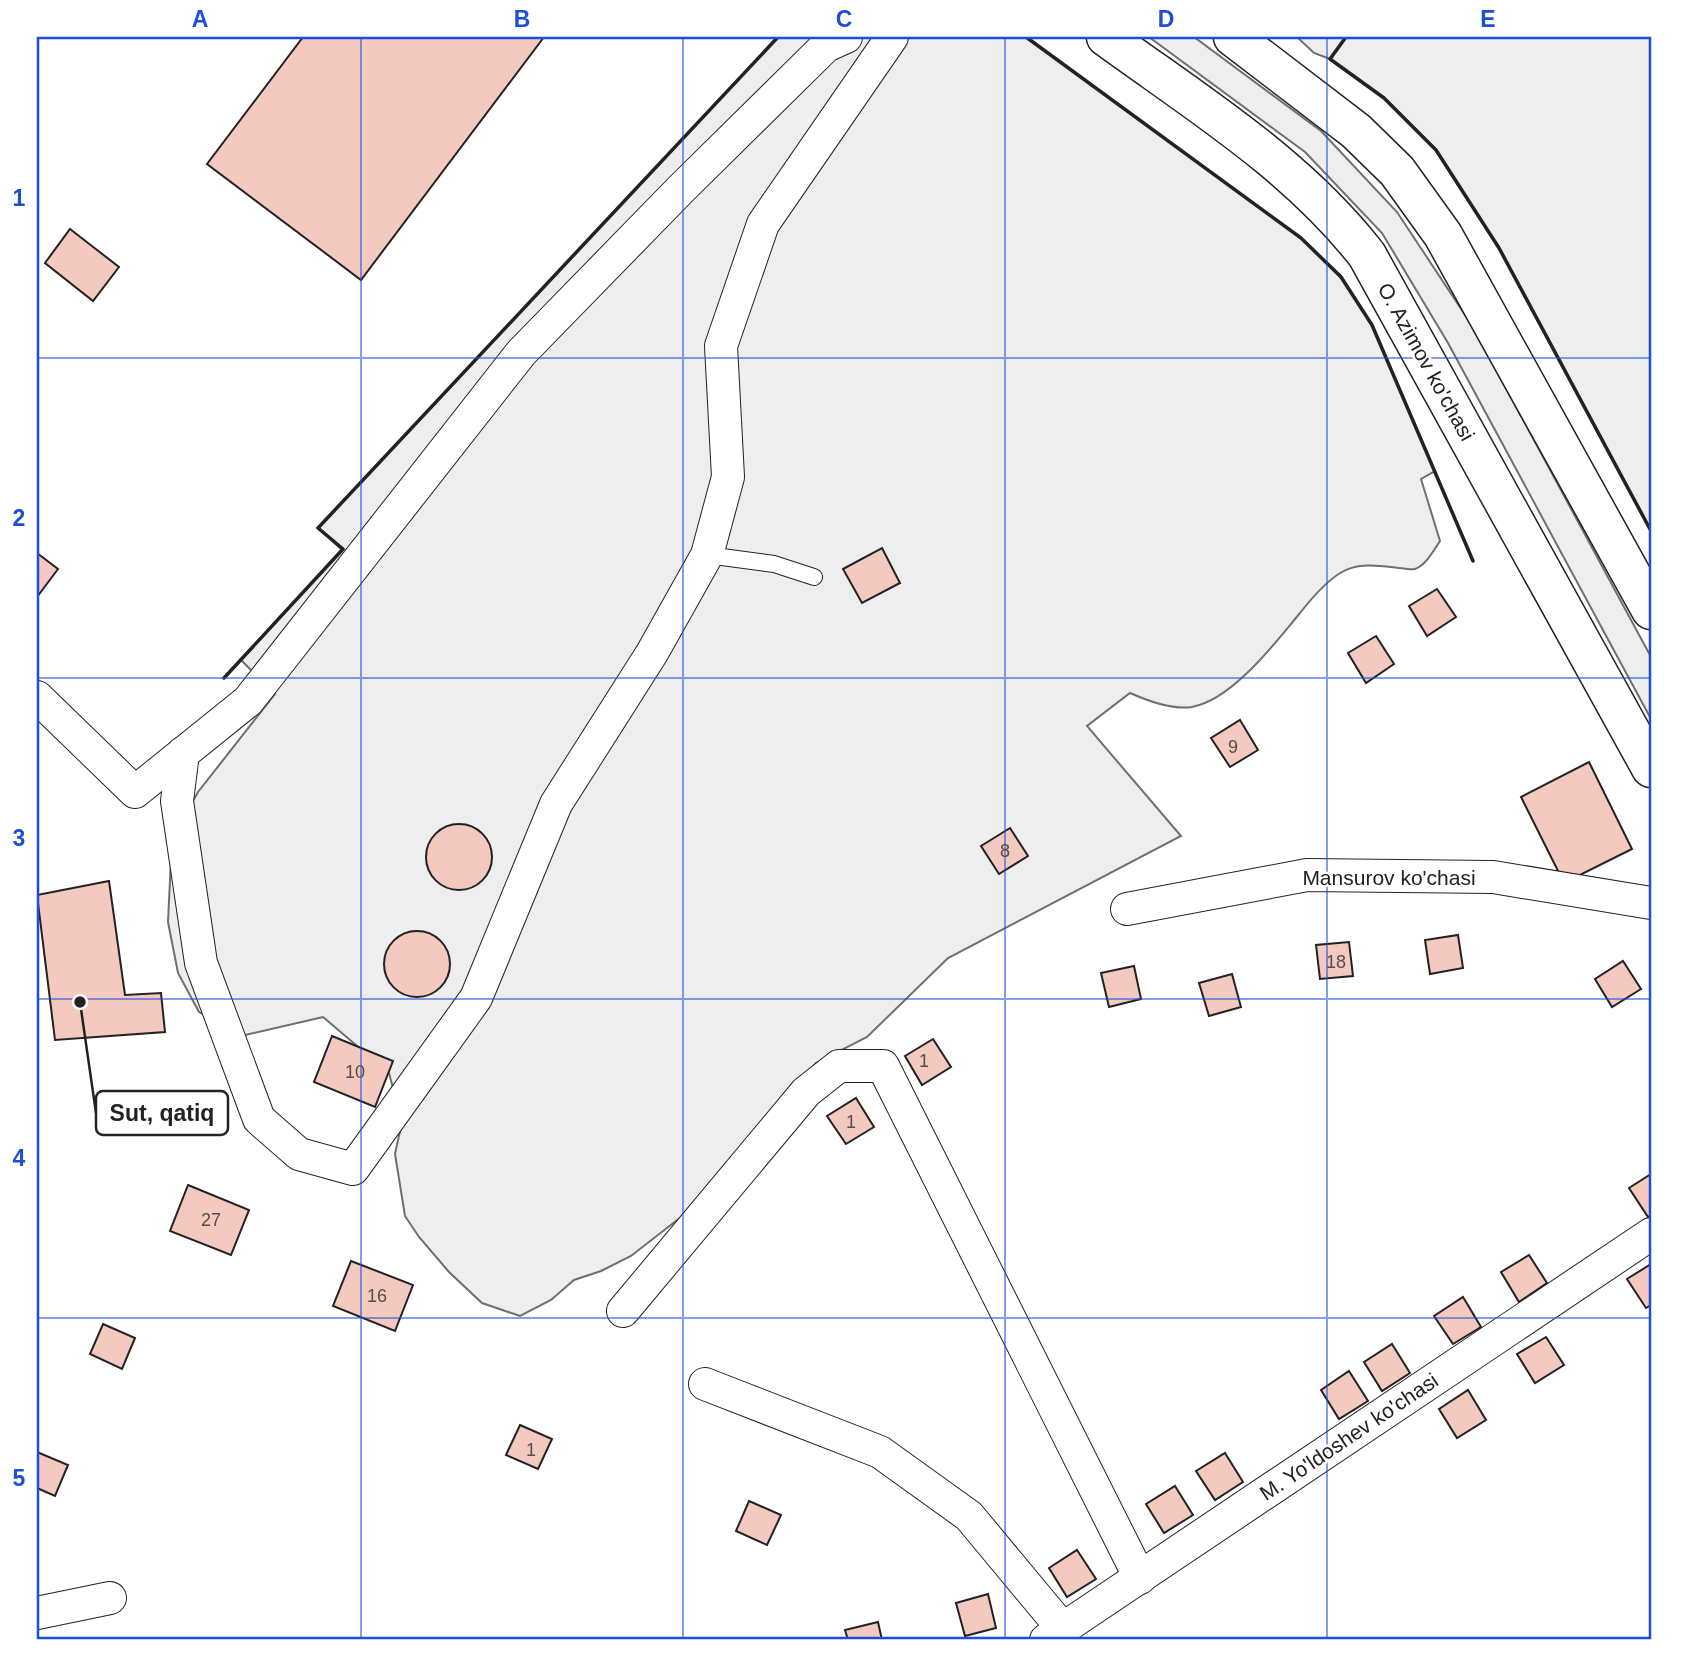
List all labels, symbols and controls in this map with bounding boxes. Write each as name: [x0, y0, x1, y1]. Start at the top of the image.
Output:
text: A: [192, 6, 208, 32]
text: B: [514, 6, 530, 32]
text: C: [836, 6, 852, 32]
text: D: [1158, 6, 1174, 32]
text: E: [1480, 6, 1496, 32]
text: 1: [13, 185, 26, 211]
street label: O. Azimov ko'chasi: [1374, 279, 1479, 445]
text: 2: [13, 505, 25, 531]
house number: 9: [1228, 737, 1238, 757]
text: 3: [13, 825, 25, 851]
house number: 8: [1000, 841, 1010, 861]
street label: Mansurov ko'chasi: [1302, 866, 1476, 889]
house number: 18: [1326, 952, 1346, 972]
house number: 1: [919, 1051, 929, 1071]
house number: 10: [345, 1062, 365, 1082]
callout: Sut, qatiq: [96, 1091, 228, 1135]
text: Sut, qatiq: [110, 1100, 214, 1126]
house number: 1: [846, 1112, 856, 1132]
text: 4: [13, 1145, 26, 1171]
house number: 27: [201, 1210, 221, 1230]
house number: 16: [367, 1286, 387, 1306]
street label: M. Yo'ldoshev ko'chasi: [1255, 1368, 1442, 1505]
house number: 1: [526, 1440, 536, 1460]
text: 5: [13, 1465, 26, 1491]

